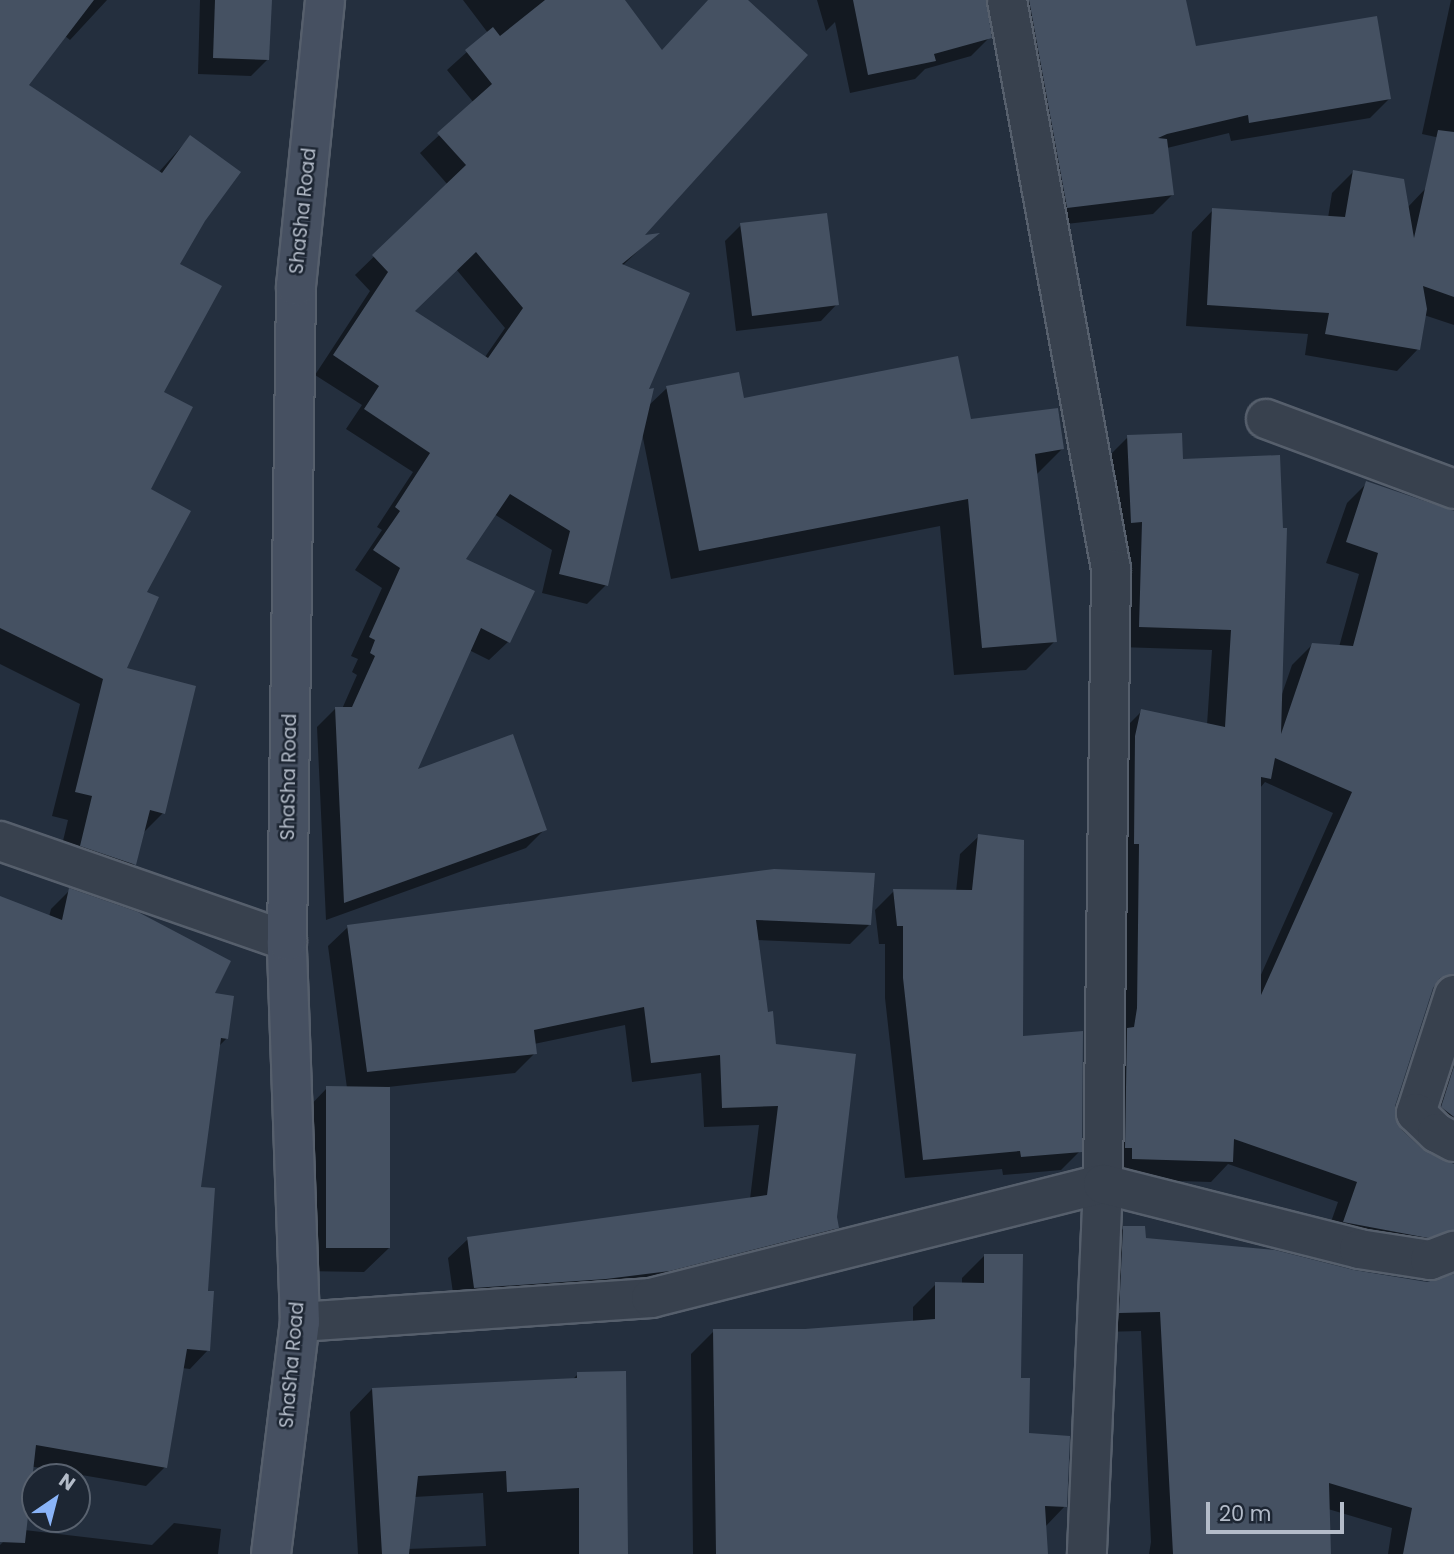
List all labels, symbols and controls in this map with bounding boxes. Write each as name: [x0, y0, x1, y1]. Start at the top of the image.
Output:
street label: ShaSha Road: [285, 147, 321, 275]
street label: ShaSha Road: [276, 713, 302, 841]
street label: ShaSha Road: [275, 1301, 309, 1429]
north arrow: [21, 1463, 91, 1533]
text: N: [54, 1467, 81, 1497]
scale bar: [1209, 1488, 1347, 1532]
text: 20 m: [1219, 1499, 1272, 1528]

